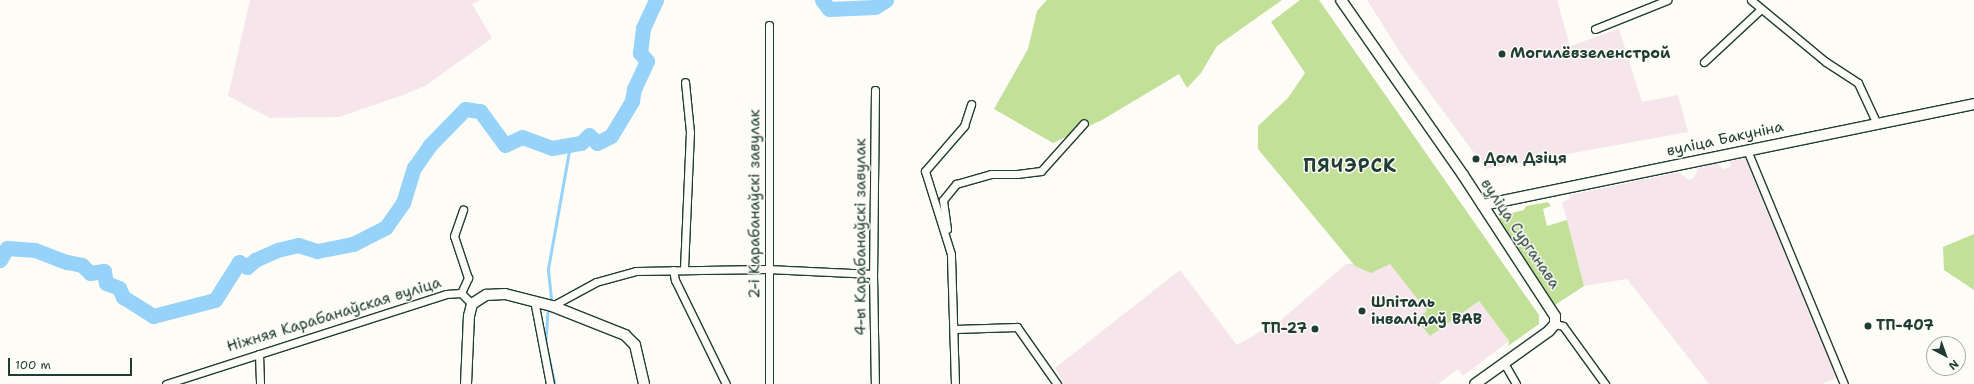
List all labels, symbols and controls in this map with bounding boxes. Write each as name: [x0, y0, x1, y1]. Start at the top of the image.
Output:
place label: Могилёвзеленстрой: [1510, 45, 1670, 63]
marker: Могилёвзеленстрой: [1497, 49, 1507, 59]
street label: 2-і Карабанаўскі завулак: [746, 109, 764, 299]
street label: вуліца Бакуніна: [1665, 118, 1785, 160]
street label: 4-ы Карабанаўскі завулак: [852, 138, 870, 336]
place label: Дом Дзіця: [1484, 150, 1567, 168]
marker: Дом Дзіця: [1471, 154, 1481, 164]
district label: ПЯЧЭРСК: [1303, 155, 1397, 177]
street label: вуліца Сурганава: [1477, 176, 1563, 292]
street label: Ніжняя Карабанаўская вуліца: [225, 274, 443, 356]
place label: Шпіталь інвалідаў ВАВ: [1371, 293, 1482, 328]
marker: Шпіталь інвалідаў ВАВ: [1356, 305, 1368, 317]
place label: ТП-407: [1876, 317, 1934, 335]
place label: ТП-27: [1261, 320, 1307, 338]
marker: ТП-407: [1863, 321, 1873, 331]
marker: ТП-27: [1310, 324, 1320, 334]
north arrow: [1926, 336, 1966, 376]
scale bar: [10, 350, 134, 376]
text: N: [1945, 356, 1962, 373]
text: 100 m: [15, 357, 51, 373]

